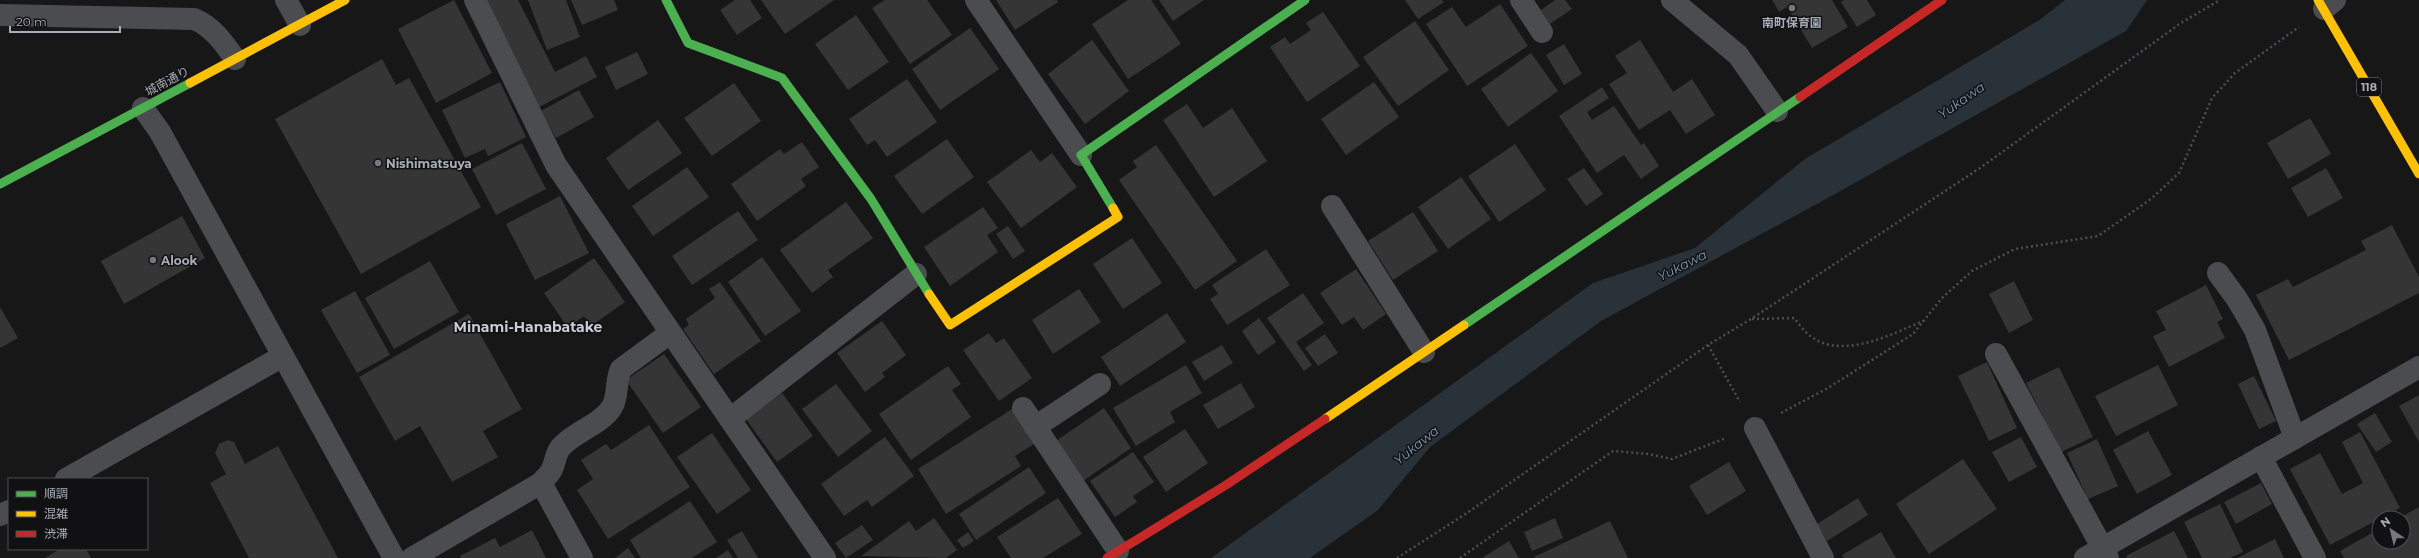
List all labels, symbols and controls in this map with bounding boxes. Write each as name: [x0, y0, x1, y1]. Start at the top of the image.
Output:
marker: 南町保育園: [1787, 3, 1797, 13]
scale bar: [10, 8, 120, 34]
text: 20 m: [16, 14, 47, 29]
place label: 南町保育園: [1762, 15, 1822, 30]
street label: 城南通り: [142, 63, 192, 99]
water label: Yukawa: [1935, 78, 1987, 122]
road number: 118: [2357, 78, 2381, 96]
place label: Nishimatsuya: [386, 156, 472, 171]
marker: Nishimatsuya: [373, 158, 383, 168]
water label: Yukawa: [1655, 246, 1709, 284]
place label: Alook: [160, 253, 198, 268]
marker: Alook: [148, 255, 158, 265]
district label: Minami-Hanabatake: [454, 318, 603, 336]
water label: Yukawa: [1390, 422, 1442, 468]
legend: [8, 478, 148, 550]
text: 順調: [44, 486, 68, 501]
text: 混雑: [44, 506, 68, 521]
north arrow: [2371, 510, 2411, 550]
text: N: [2378, 514, 2393, 530]
text: 渋滞: [44, 526, 68, 541]

